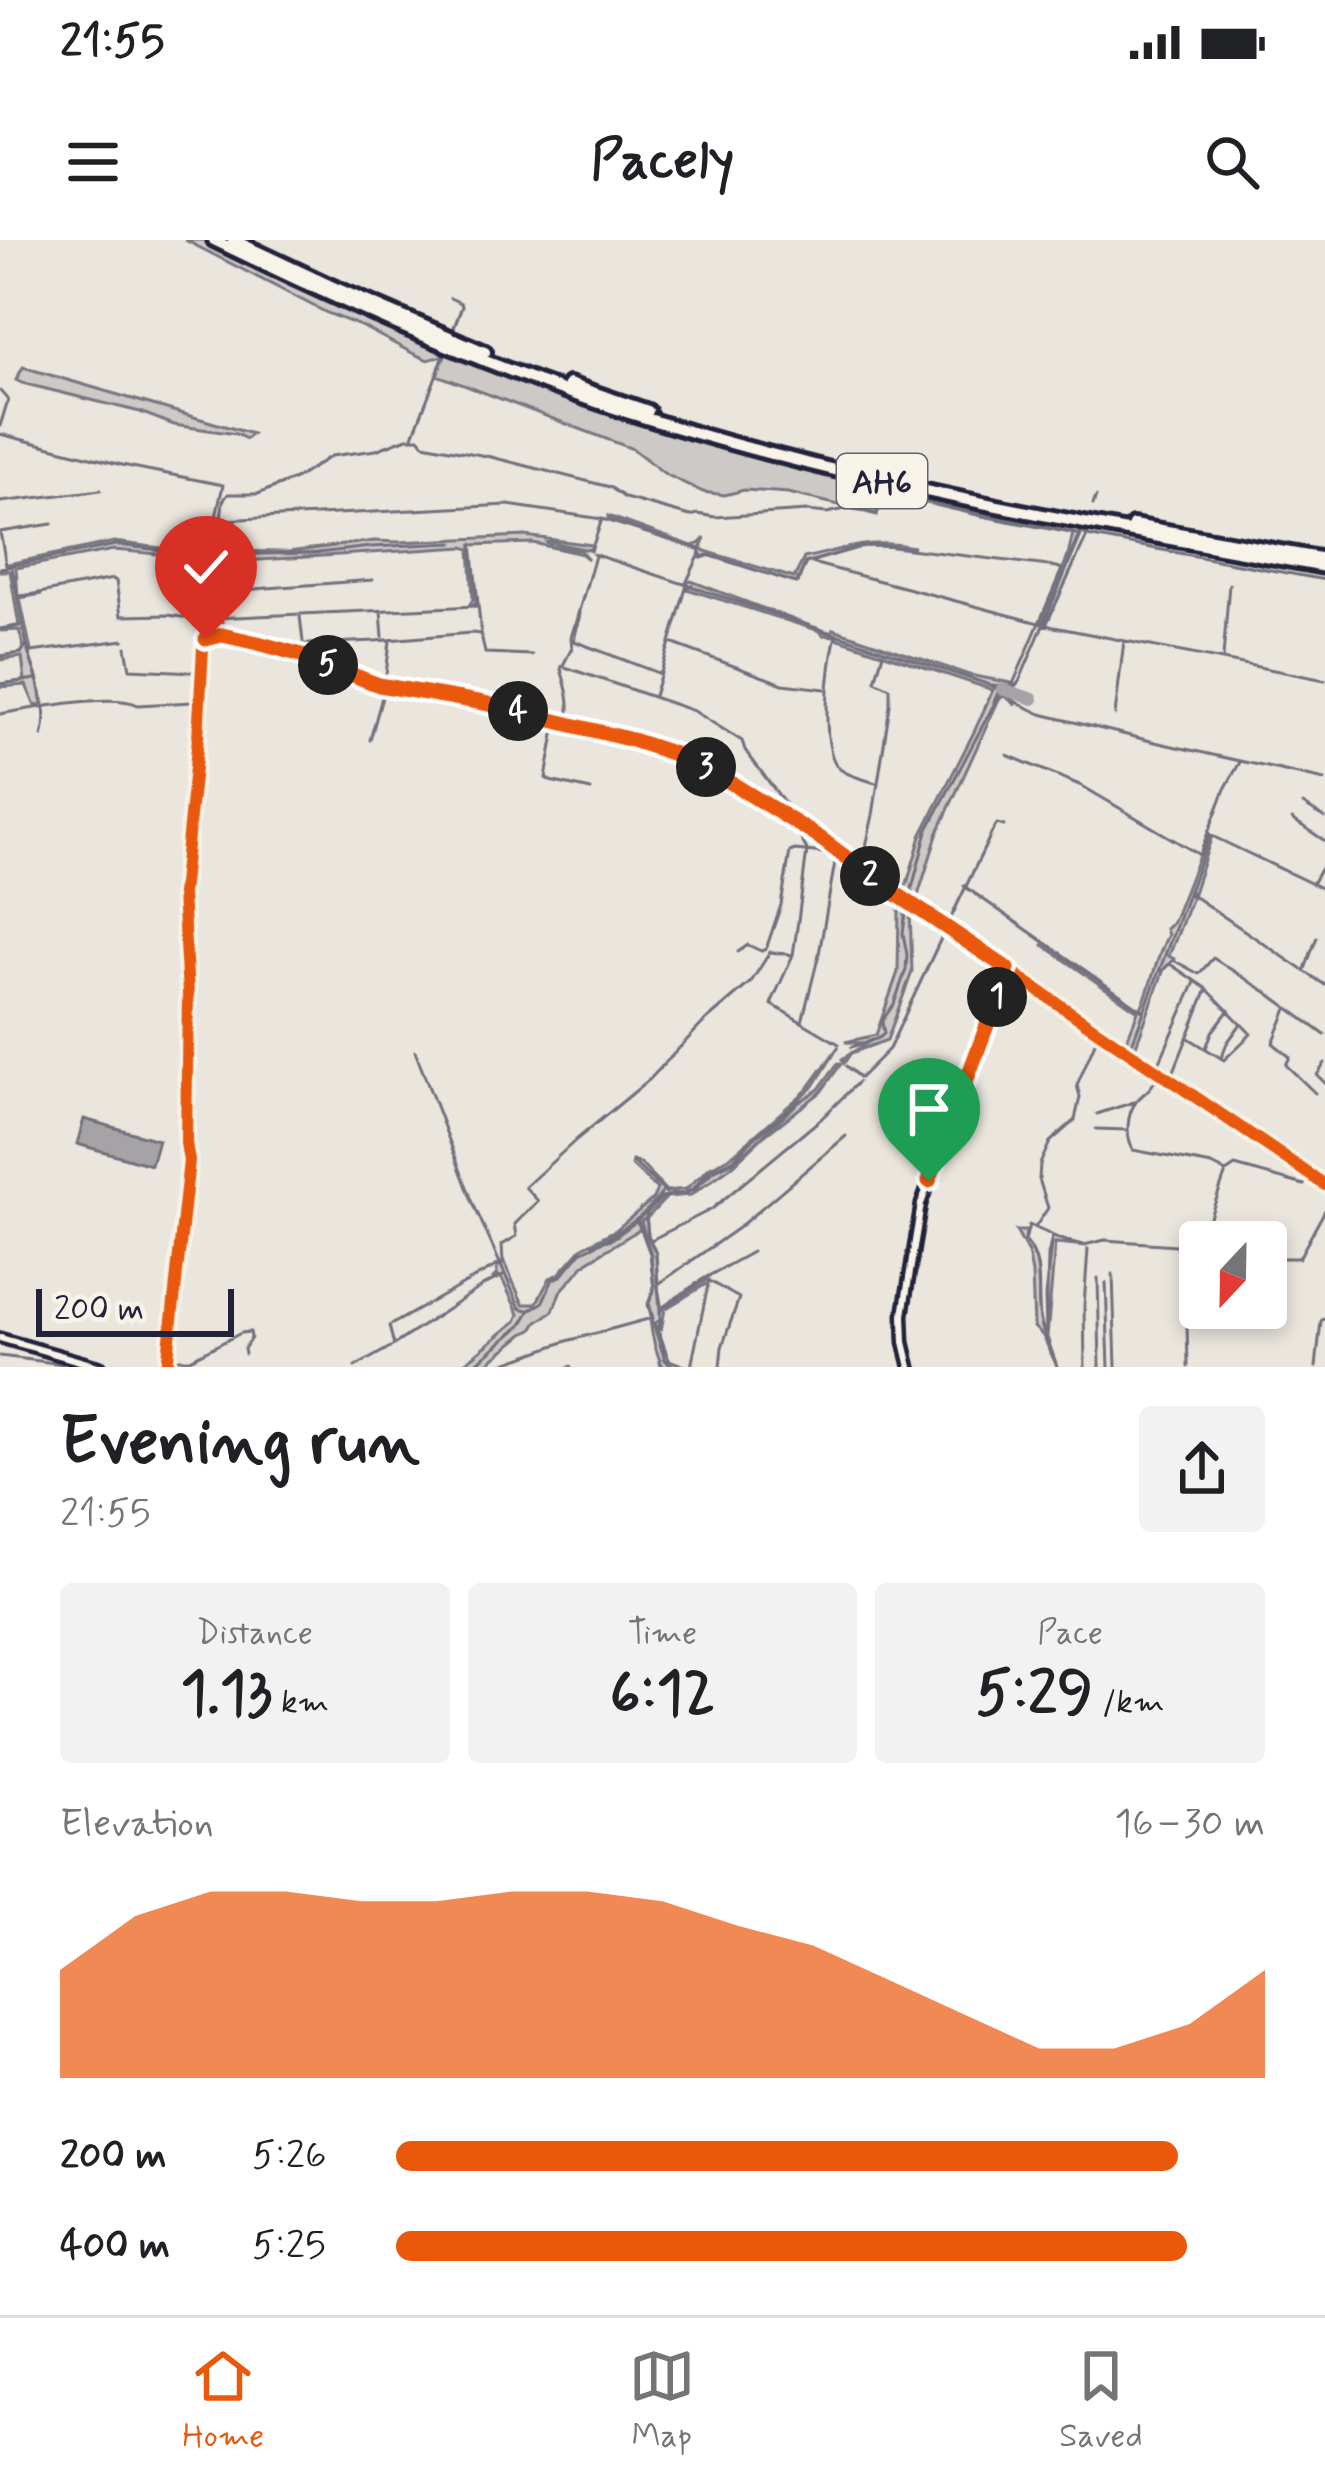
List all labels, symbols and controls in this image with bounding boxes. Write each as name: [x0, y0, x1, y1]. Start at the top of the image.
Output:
text: 21:55: [60, 13, 164, 72]
text: Pacely: [591, 127, 734, 198]
icon: menu: [60, 129, 126, 195]
icon: search: [1199, 129, 1265, 195]
road number: AH6: [837, 454, 927, 508]
pin: [155, 516, 257, 639]
icon: check: [173, 534, 239, 600]
pin: 5: [298, 635, 358, 695]
text: 5: [318, 643, 338, 687]
pin: 4: [488, 681, 548, 741]
text: 4: [508, 689, 528, 733]
pin: 3: [676, 737, 736, 797]
text: 3: [699, 745, 713, 789]
pin: 2: [840, 846, 900, 906]
text: 2: [862, 854, 878, 898]
pin: 1: [967, 967, 1027, 1027]
text: 1: [990, 975, 1004, 1019]
pin: [878, 1058, 980, 1181]
icon: arrive: [896, 1076, 962, 1142]
north arrow: [1179, 1221, 1287, 1329]
map controls: [1179, 1221, 1287, 1329]
scale bar: [36, 1283, 234, 1336]
text: 200 m: [54, 1288, 144, 1332]
text: Evening run: [60, 1401, 420, 1487]
button: share: [1139, 1406, 1265, 1532]
text: 21:55: [60, 1489, 150, 1540]
text: Distance: [197, 1612, 313, 1656]
text: Time: [628, 1612, 697, 1656]
text: Pace: [1037, 1612, 1103, 1656]
text: 1.13: [181, 1656, 272, 1735]
text: 6:12: [610, 1656, 715, 1735]
text: 5:29: [976, 1656, 1093, 1735]
text: km: [272, 1681, 329, 1725]
text: /km: [1093, 1681, 1164, 1725]
text: Elevation: [60, 1799, 214, 1850]
text: 16–30 m: [1114, 1799, 1265, 1850]
text: 200 m: [60, 2131, 166, 2182]
text: 5:26: [252, 2131, 327, 2182]
text: 400 m: [60, 2221, 170, 2272]
text: 5:25: [252, 2221, 326, 2272]
tab: Home: [182, 2343, 264, 2459]
tab: Map: [629, 2343, 695, 2459]
tab: Saved: [1059, 2343, 1143, 2459]

